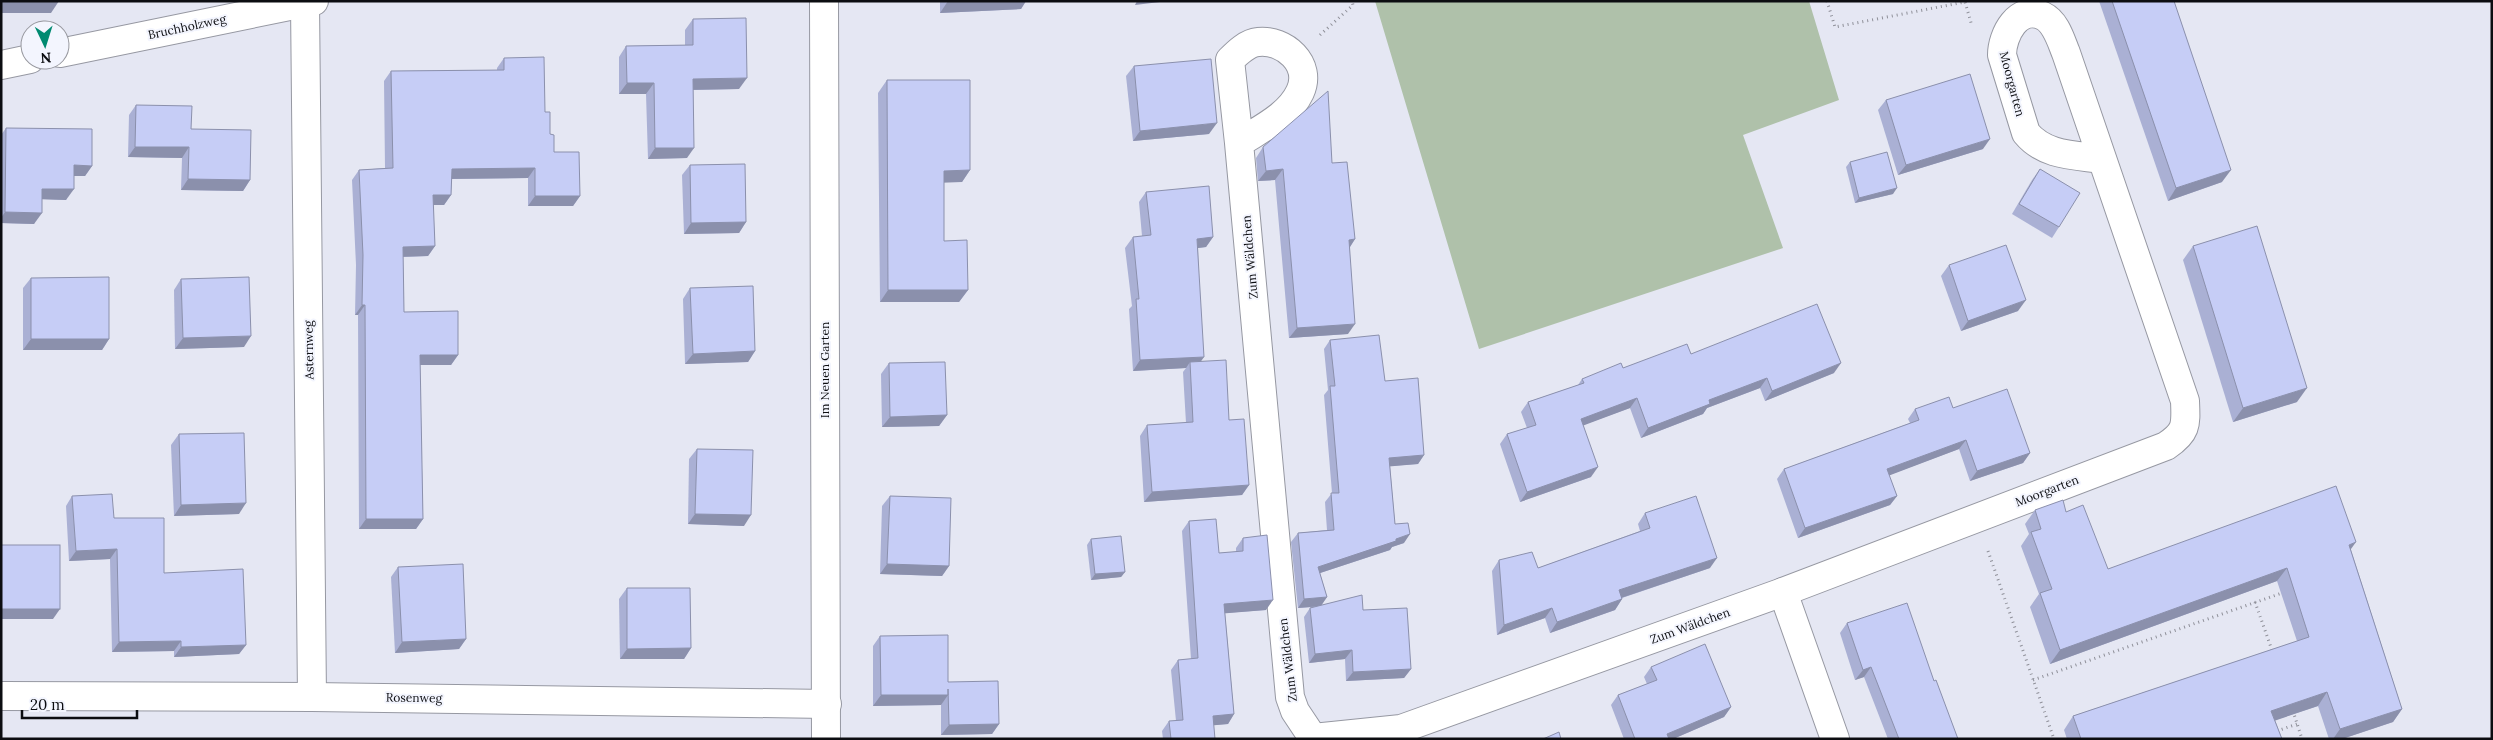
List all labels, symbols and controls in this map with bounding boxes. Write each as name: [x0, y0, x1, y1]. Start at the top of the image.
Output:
street label: Bruchholzweg: [146, 11, 228, 42]
north arrow: [20, 20, 70, 70]
text: N: [40, 49, 52, 67]
street label: Moorgarten: [1997, 50, 2028, 118]
street label: Zum Wäldchen: [1238, 215, 1261, 299]
street label: Asternweg: [300, 320, 317, 381]
street label: Im Neuen Garten: [817, 322, 832, 418]
street label: Moorgarten: [2013, 472, 2081, 509]
street label: Zum Wäldchen: [1648, 604, 1732, 647]
street label: Zum Wäldchen: [1275, 618, 1300, 703]
scale bar: [22, 688, 138, 720]
street label: Rosenweg: [386, 690, 443, 705]
text: 20 m: [30, 695, 65, 714]

